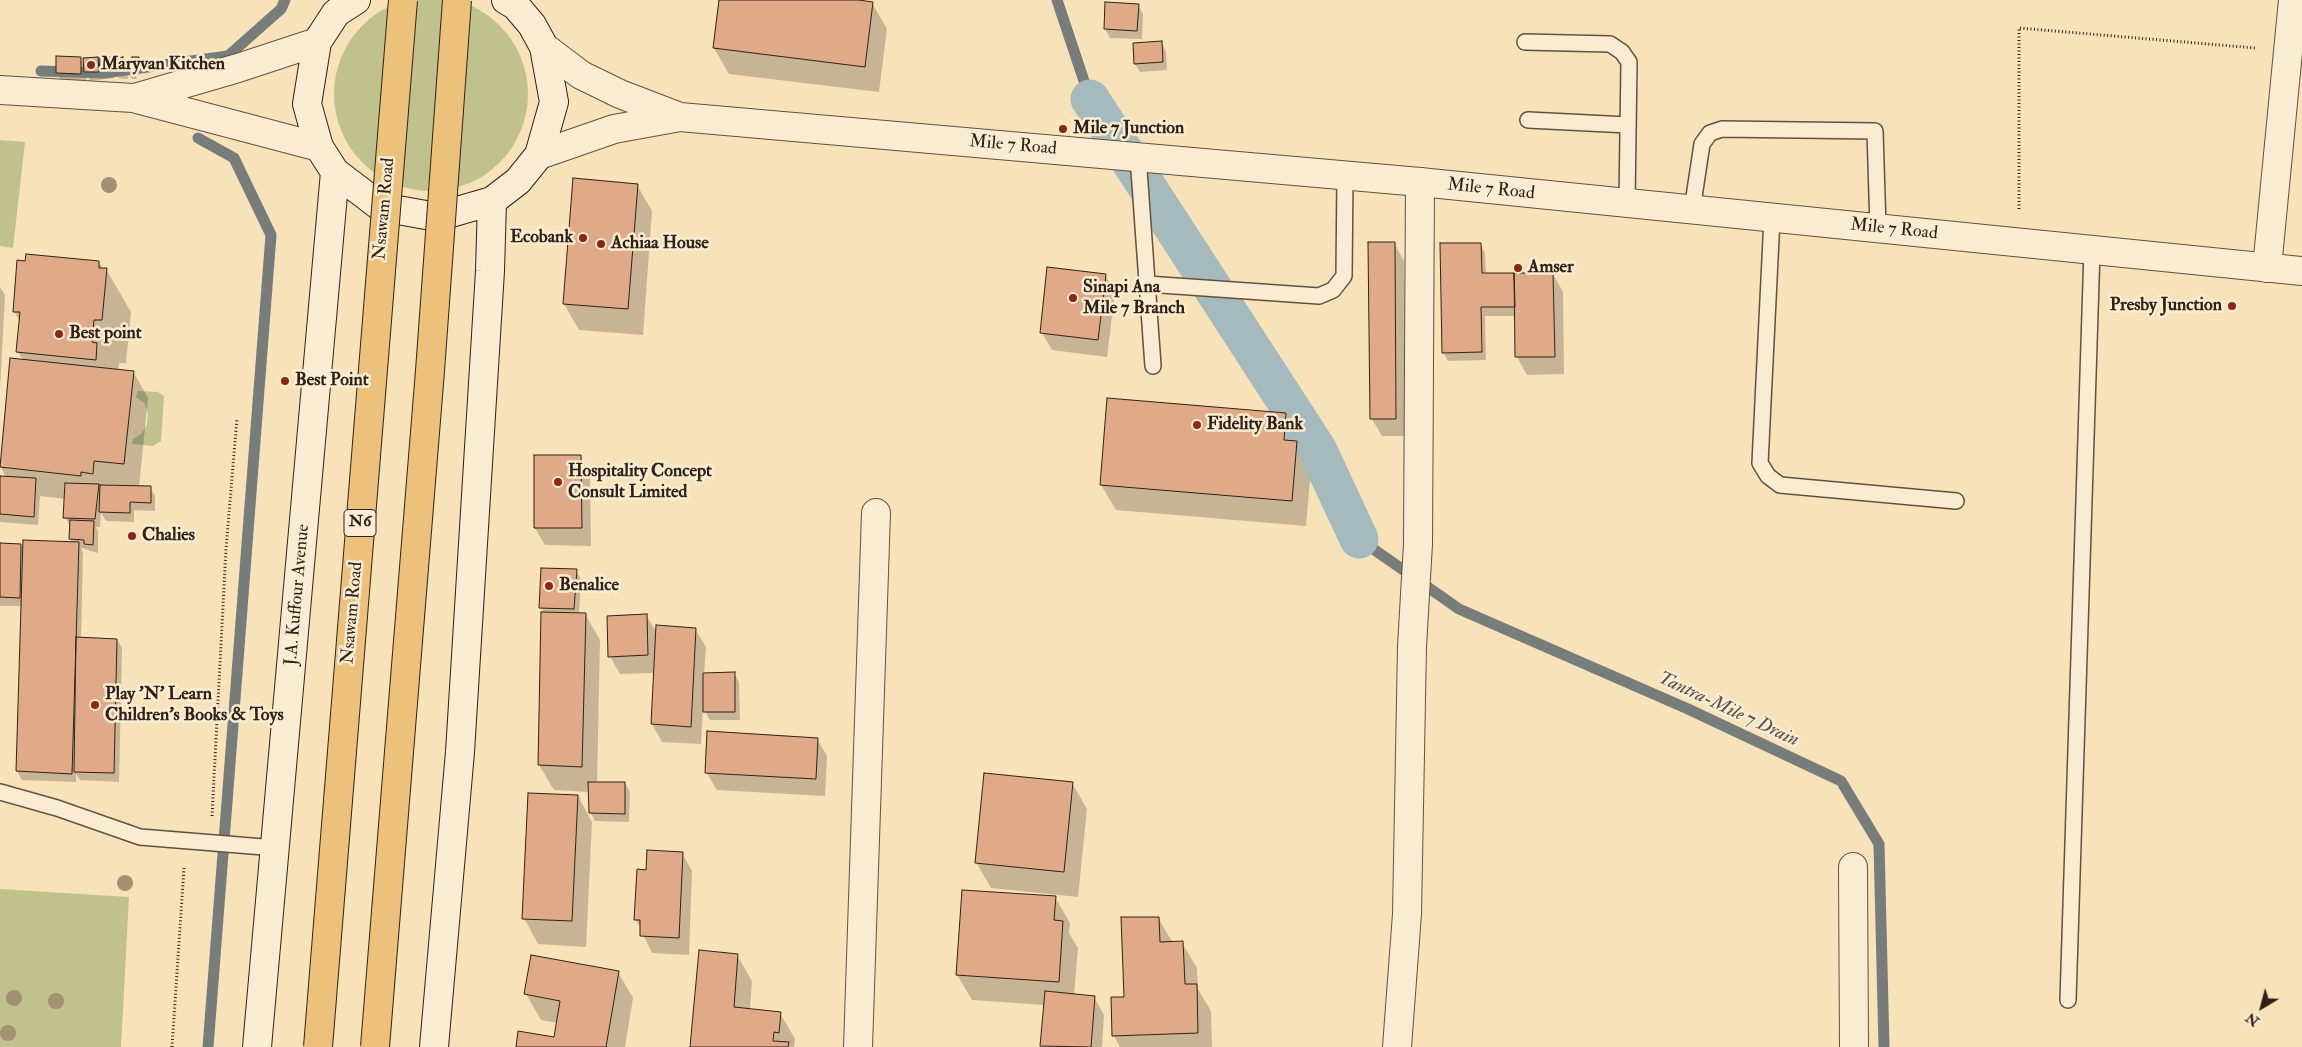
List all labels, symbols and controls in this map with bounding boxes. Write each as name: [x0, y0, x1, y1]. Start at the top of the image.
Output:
place label: Maryvan Kitchen: [101, 54, 225, 76]
marker: Maryvan Kitchen: [85, 59, 97, 71]
place label: Mile 7 Junction: [1073, 118, 1184, 140]
marker: Mile 7 Junction: [1057, 123, 1069, 135]
street label: Mile 7 Road: [968, 131, 1058, 161]
street label: Nsawam Road: [370, 157, 400, 261]
street label: Mile 7 Road: [1446, 175, 1536, 205]
street label: Mile 7 Road: [1849, 215, 1939, 245]
place label: Ecobank: [510, 227, 573, 249]
marker: Ecobank: [577, 232, 589, 244]
place label: Achiaa House: [611, 233, 709, 255]
marker: Achiaa House: [595, 238, 607, 250]
place label: Amser: [1528, 257, 1574, 279]
marker: Amser: [1512, 262, 1524, 274]
place label: Sinapi Ana Mile 7 Branch: [1083, 277, 1185, 320]
marker: Sinapi Ana Mile 7 Branch: [1067, 292, 1079, 304]
place label: Presby Junction: [2110, 295, 2222, 317]
marker: Presby Junction: [2226, 300, 2238, 312]
place label: Best point: [69, 323, 142, 345]
marker: Best point: [53, 328, 65, 340]
place label: Best Point: [295, 370, 369, 392]
marker: Best Point: [279, 375, 291, 387]
place label: Fidelity Bank: [1207, 414, 1303, 436]
marker: Fidelity Bank: [1191, 419, 1203, 431]
place label: Hospitality Concept Consult Limited: [568, 461, 712, 504]
marker: Hospitality Concept Consult Limited: [552, 476, 564, 488]
road number: N6: [344, 509, 376, 536]
street label: J.A. Kuffour Avenue: [281, 523, 315, 667]
place label: Chalies: [142, 525, 195, 547]
marker: Chalies: [126, 530, 138, 542]
street label: Nsawam Road: [338, 561, 368, 665]
place label: Benalice: [559, 575, 619, 597]
marker: Benalice: [543, 580, 555, 592]
water label: Tantra-Mile 7 Drain: [1654, 667, 1802, 753]
place label: Play 'N' Learn Children's Books & Toys: [105, 684, 284, 726]
marker: Play 'N' Learn Children's Books & Toys: [89, 699, 101, 711]
north arrow: [2237, 982, 2287, 1032]
text: N: [2243, 1009, 2263, 1030]

